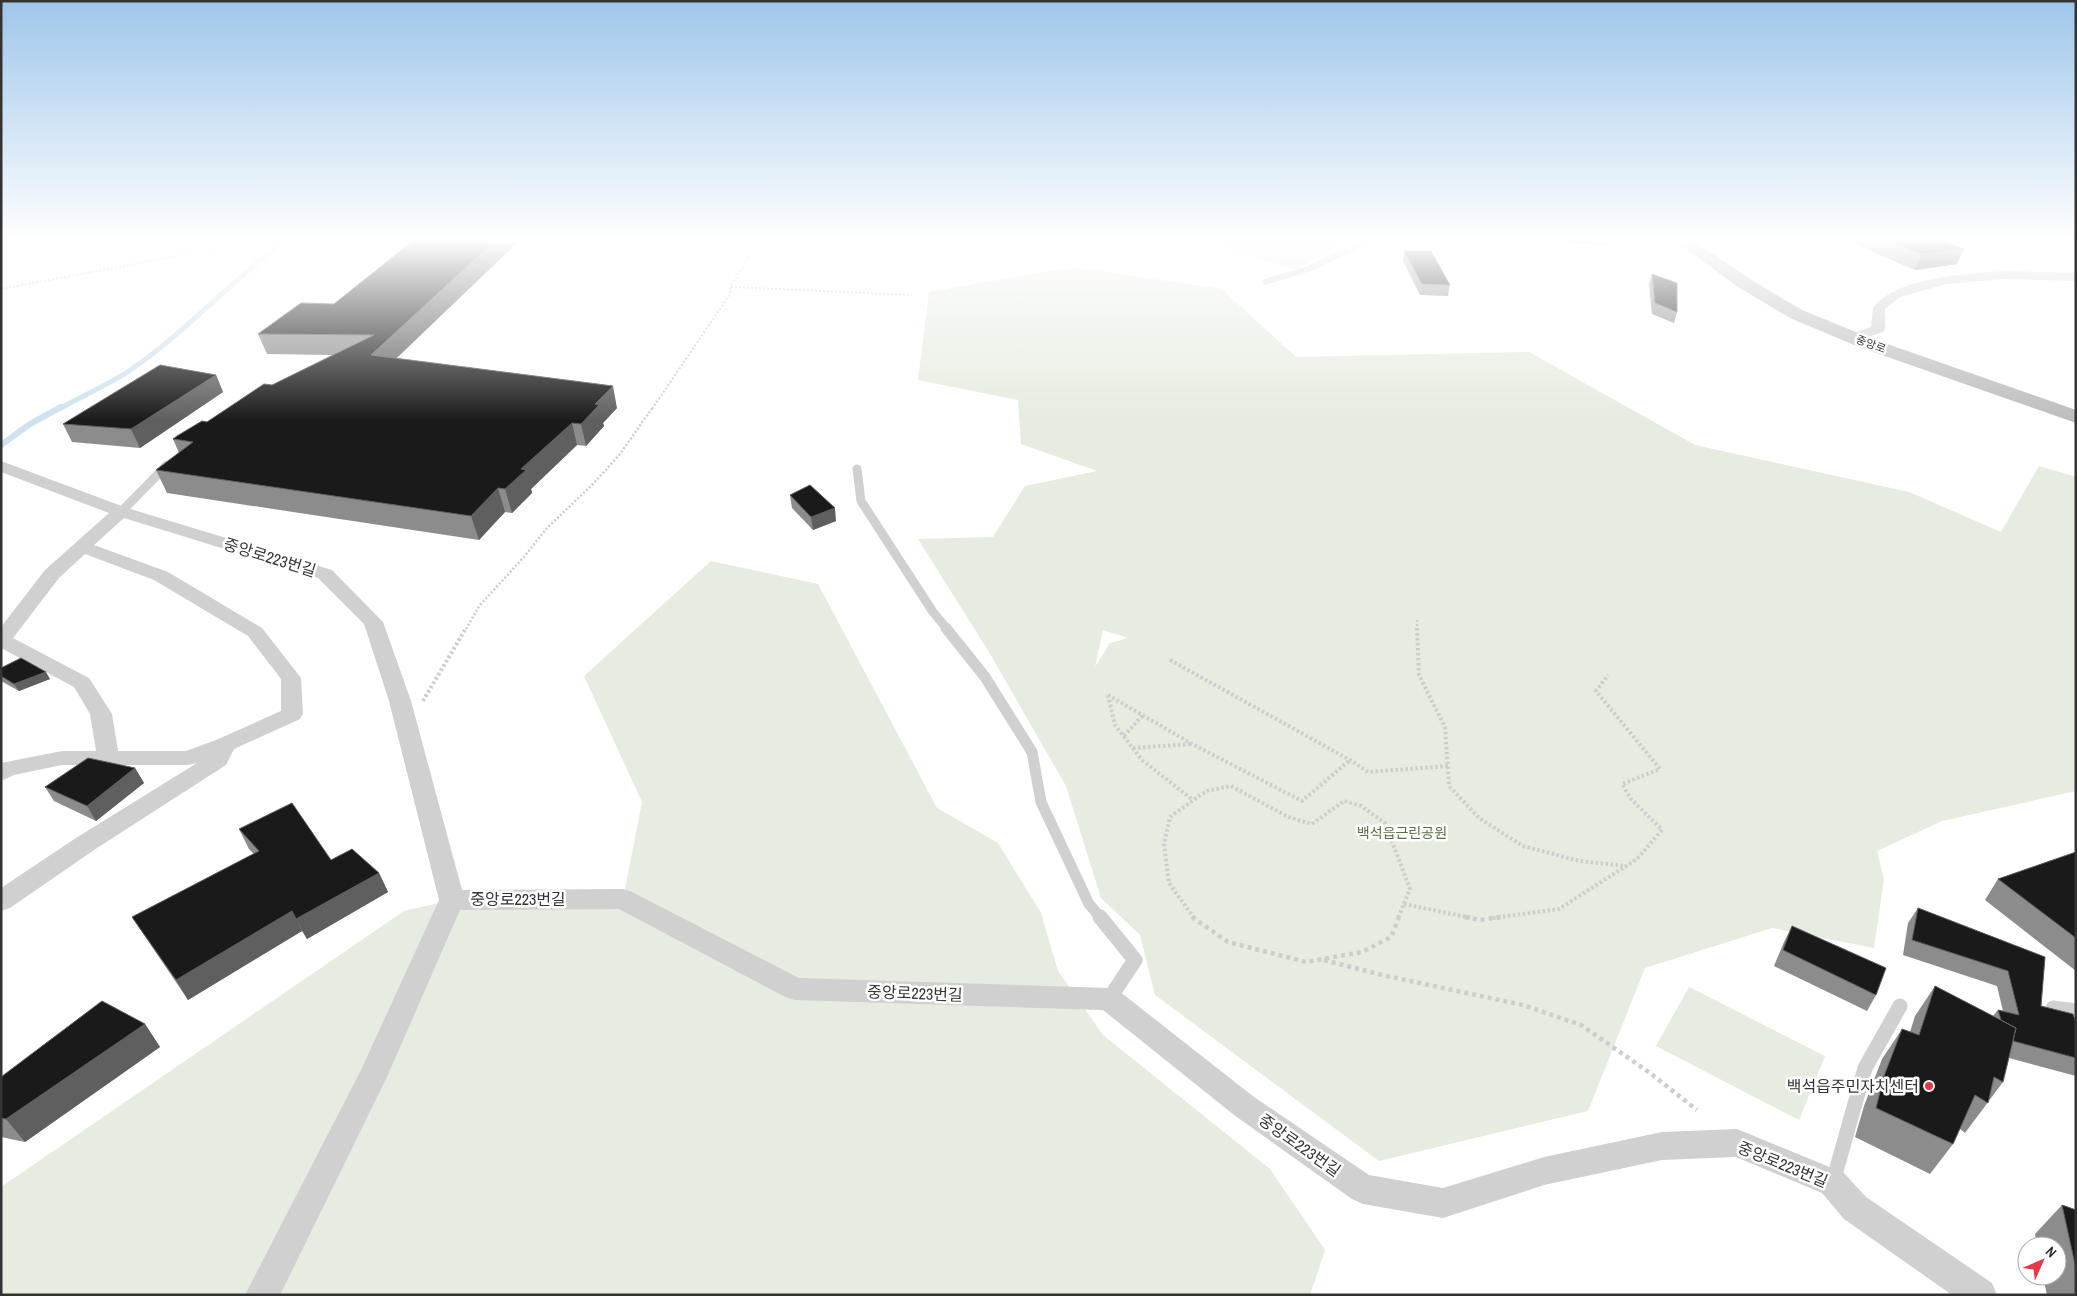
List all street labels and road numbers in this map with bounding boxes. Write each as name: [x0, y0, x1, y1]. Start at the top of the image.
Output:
street label: 중앙로: [1854, 332, 1888, 356]
street label: 중앙로223번길: [221, 533, 319, 581]
street label: 중앙로223번길: [470, 888, 566, 910]
street label: 중앙로223번길: [867, 980, 963, 1006]
street label: 중앙로223번길: [1255, 1109, 1345, 1181]
street label: 중앙로223번길: [1735, 1136, 1831, 1192]

